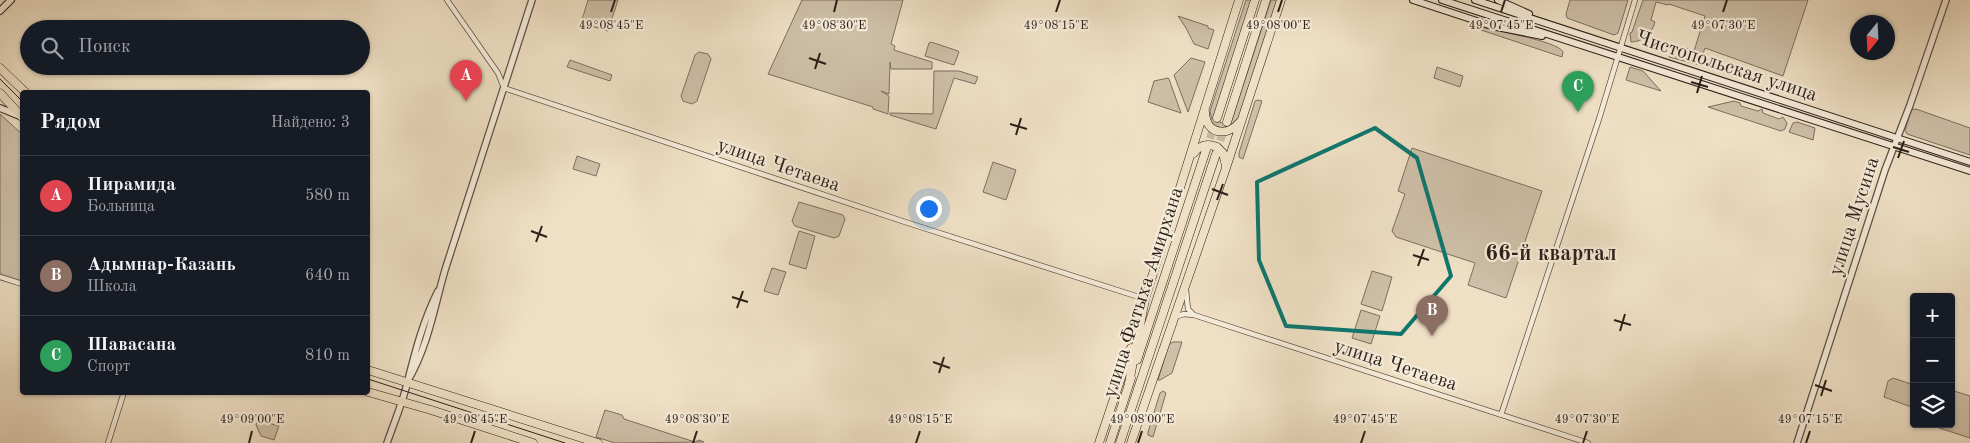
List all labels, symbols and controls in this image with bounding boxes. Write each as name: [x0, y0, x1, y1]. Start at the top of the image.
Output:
north arrow: [1850, 15, 1895, 60]
text: 49°08'45"E: [579, 19, 643, 32]
text: 49°08'15"E: [1024, 19, 1088, 32]
text: 49°07'45"E: [1469, 19, 1533, 32]
search box: [20, 20, 370, 75]
text: 49°08'30"E: [802, 20, 866, 32]
text: 49°08'00"E: [1246, 20, 1310, 32]
text: 49°07'30"E: [1691, 20, 1755, 32]
street label: Чистопольская улица: [1633, 28, 1820, 106]
icon: search: [38, 34, 66, 62]
text: Поиск: [78, 38, 130, 57]
pin: A: [450, 60, 482, 101]
pin: C: [1562, 71, 1594, 112]
text: Рядом: [40, 112, 101, 133]
text: Найдено: 3: [271, 115, 350, 131]
street label: улица Четаева: [714, 136, 843, 196]
street label: улица Мусина: [1826, 155, 1884, 278]
text: Пирамида: [87, 176, 176, 195]
street label: улица Фатыха Амирхана: [1100, 185, 1188, 401]
text: A: [50, 188, 62, 204]
text: 580 m: [305, 188, 350, 204]
your location: [916, 196, 942, 222]
text: Больница: [87, 199, 155, 215]
district label: 66-й квартал: [1485, 243, 1617, 265]
text: Адымнар-Казань: [87, 256, 236, 275]
text: B: [50, 268, 62, 284]
text: 640 m: [305, 268, 350, 284]
text: Школа: [87, 279, 137, 295]
map controls: [1910, 293, 1955, 428]
button: +: [1910, 293, 1955, 338]
pin: B: [1416, 295, 1448, 336]
text: Шавасана: [87, 336, 176, 355]
street label: улица Четаева: [1331, 337, 1460, 395]
button: −: [1910, 338, 1955, 383]
text: C: [51, 348, 61, 364]
text: 810 m: [305, 348, 350, 364]
text: Спорт: [87, 359, 130, 375]
button: layers: [1910, 383, 1955, 428]
text: 49°08'45"E: [443, 413, 507, 426]
text: 49°08'15"E: [888, 413, 952, 426]
text: 49°07'45"E: [1333, 413, 1397, 426]
text: 49°07'15"E: [1778, 413, 1842, 426]
text: 49°09'00"E: [220, 414, 284, 426]
text: 49°08'30"E: [665, 414, 729, 426]
text: 49°08'00"E: [1110, 414, 1174, 426]
text: 49°07'30"E: [1555, 414, 1619, 426]

